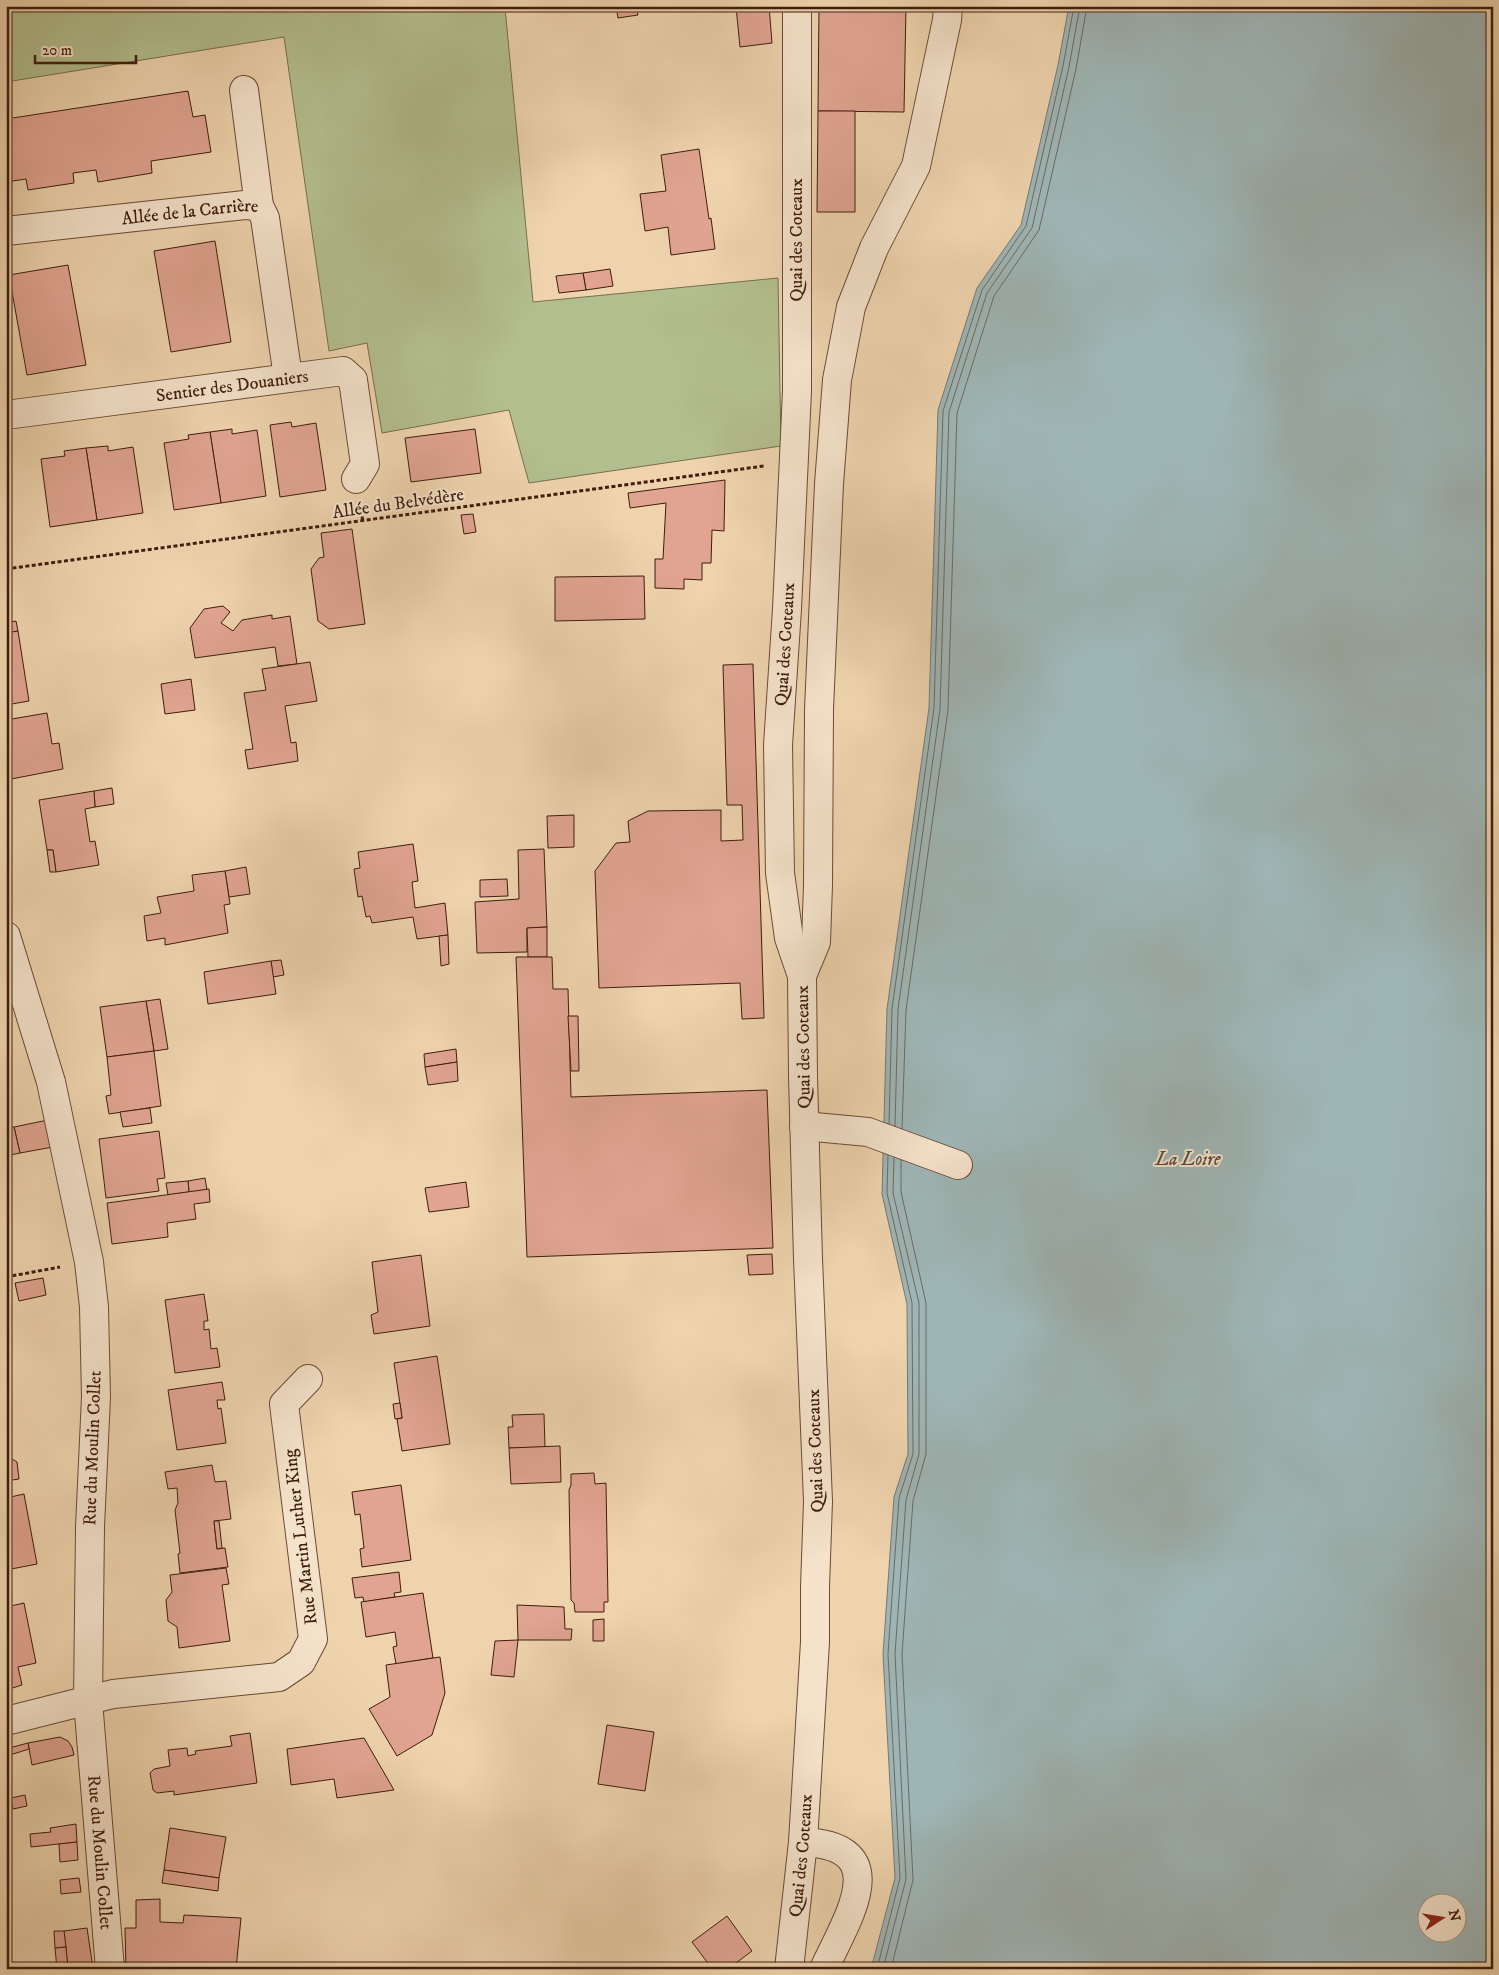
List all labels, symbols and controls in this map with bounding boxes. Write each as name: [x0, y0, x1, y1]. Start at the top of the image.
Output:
scale bar: [35, 32, 136, 64]
text: 20 m: [42, 41, 72, 60]
street label: Quai des Coteaux: [786, 178, 808, 302]
street label: Allée de la Carrière: [120, 195, 259, 230]
street label: Sentier des Douaniers: [155, 366, 310, 407]
street label: Allée du Belvédère: [331, 484, 465, 524]
street label: Quai des Coteaux: [771, 582, 800, 707]
street label: Quai des Coteaux: [792, 985, 816, 1109]
water label: La Loire: [1154, 1148, 1221, 1171]
street label: Rue du Moulin Collet: [79, 1370, 107, 1526]
street label: Quai des Coteaux: [803, 1389, 829, 1513]
street label: Rue Martin Luther King: [279, 1448, 323, 1626]
street label: Rue du Moulin Collet: [82, 1774, 117, 1931]
street label: Quai des Coteaux: [785, 1793, 818, 1918]
north arrow: [1416, 1892, 1466, 1942]
text: N: [1444, 1908, 1464, 1923]

